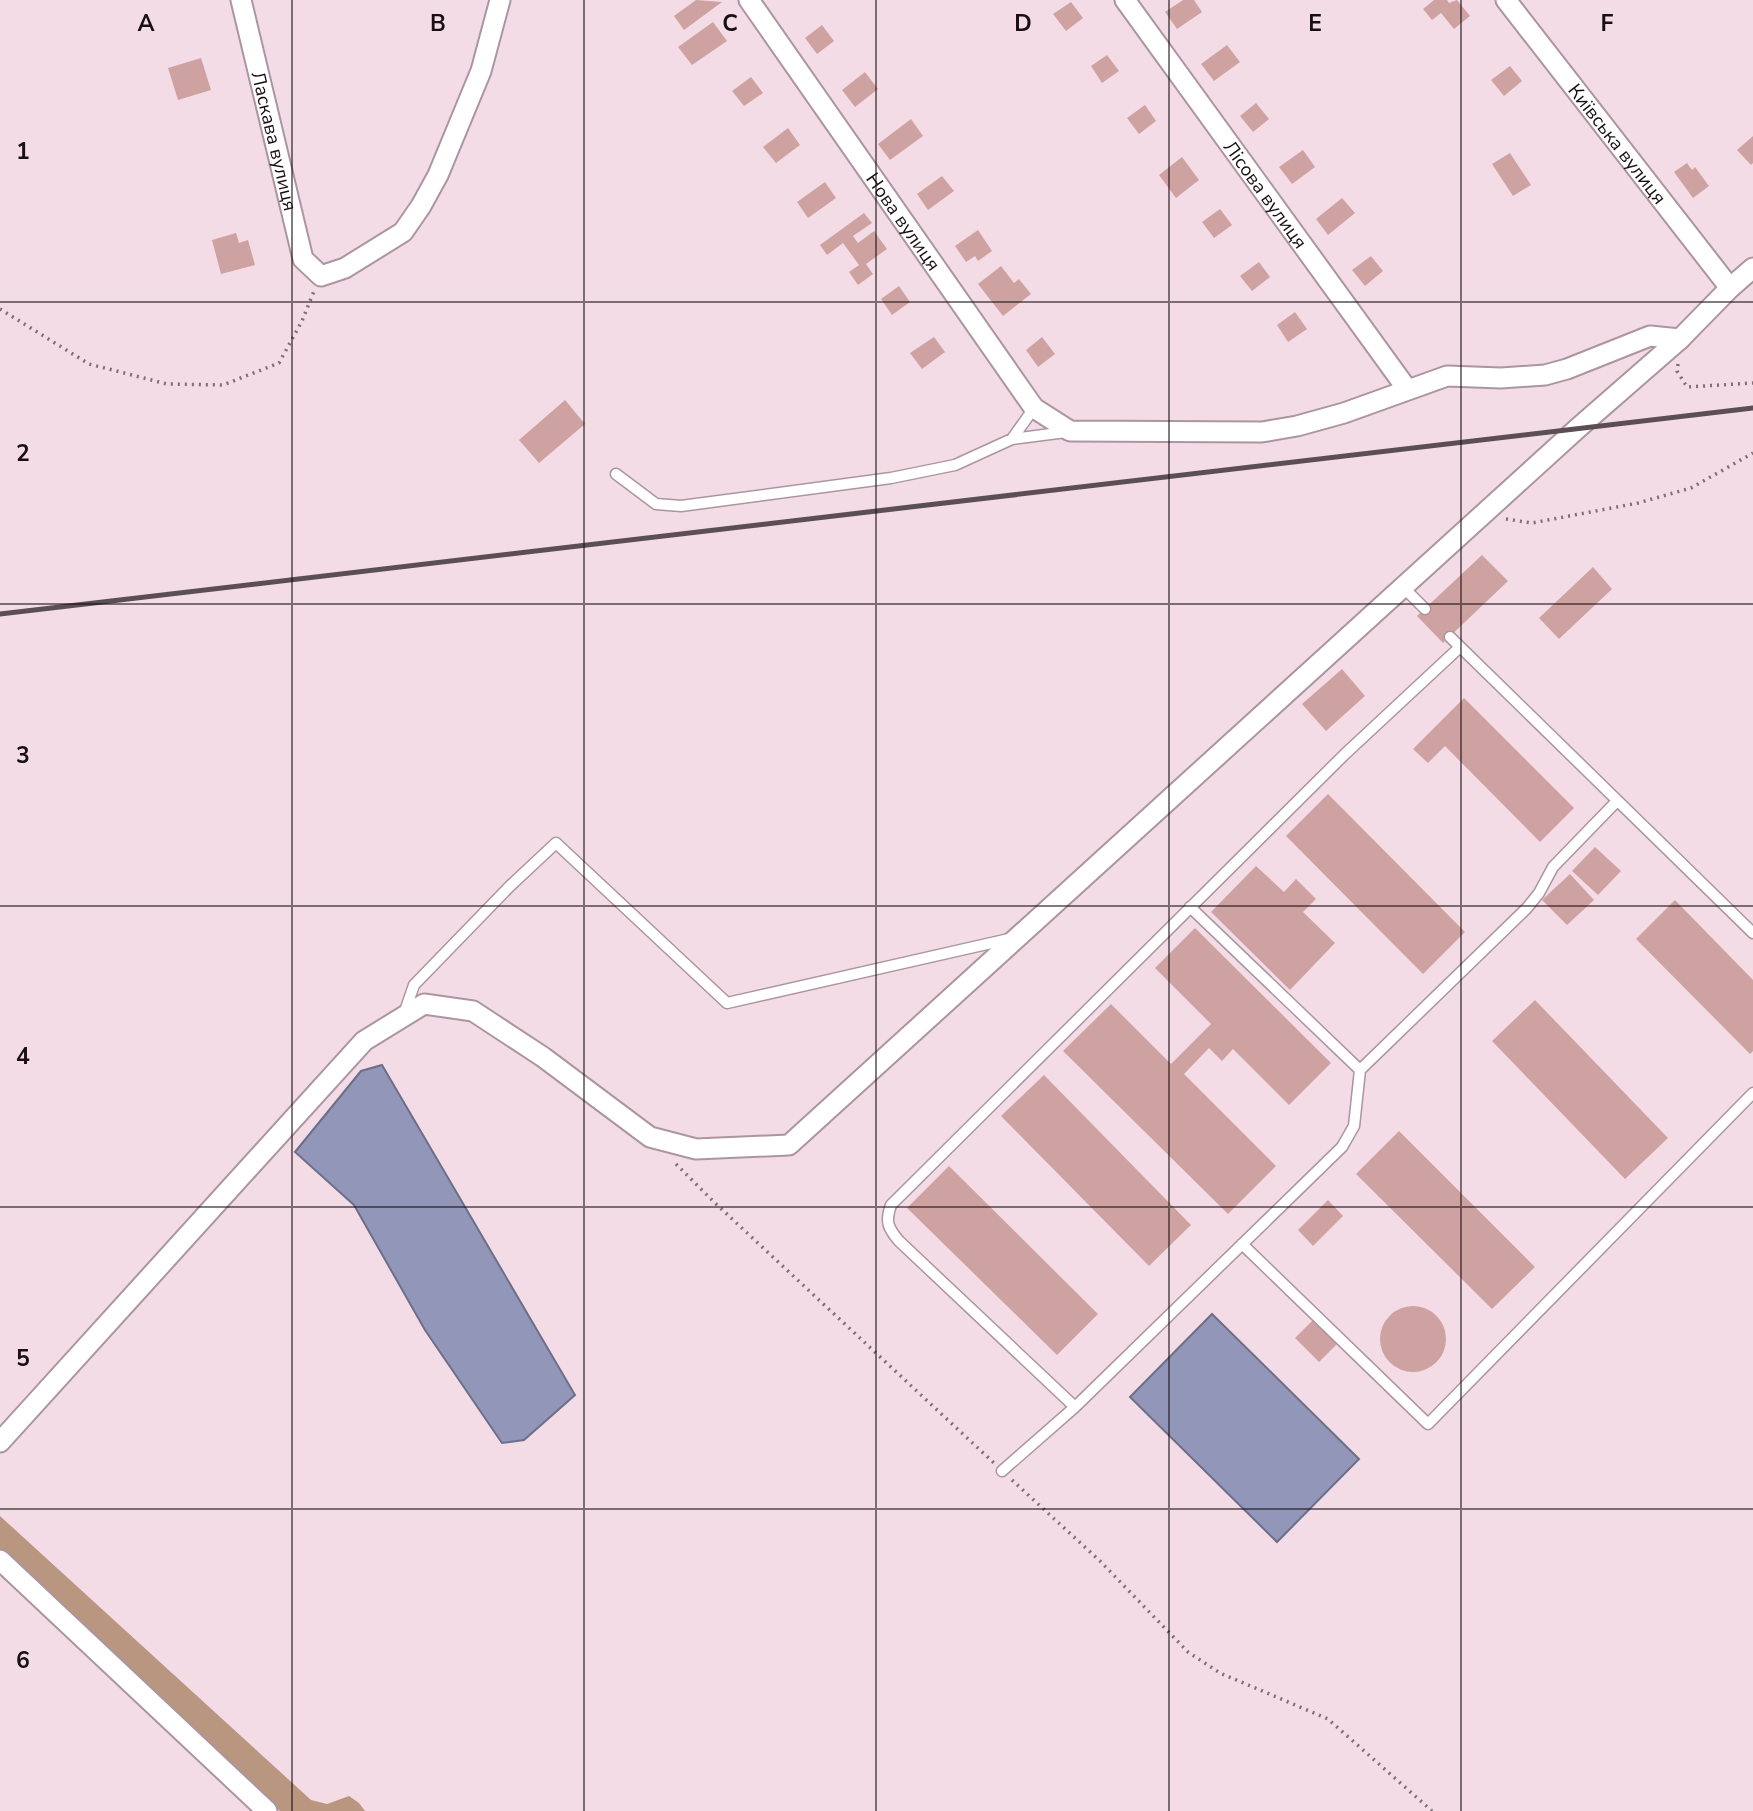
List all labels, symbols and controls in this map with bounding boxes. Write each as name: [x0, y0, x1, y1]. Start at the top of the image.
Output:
text: A: [137, 8, 155, 39]
text: B: [430, 8, 446, 39]
text: C: [722, 8, 738, 39]
text: D: [1014, 8, 1032, 39]
text: E: [1308, 8, 1322, 39]
text: F: [1601, 8, 1614, 39]
street label: Ласкава вулиця: [245, 69, 303, 214]
street label: Київська вулиця: [1562, 79, 1672, 210]
text: 1: [16, 136, 30, 167]
street label: Лісова вулиця: [1217, 136, 1313, 254]
street label: Нова вулиця: [859, 168, 946, 276]
text: 2: [16, 438, 30, 469]
text: 3: [16, 740, 30, 771]
text: 4: [16, 1041, 30, 1072]
text: 5: [16, 1343, 30, 1374]
text: 6: [16, 1645, 30, 1676]

